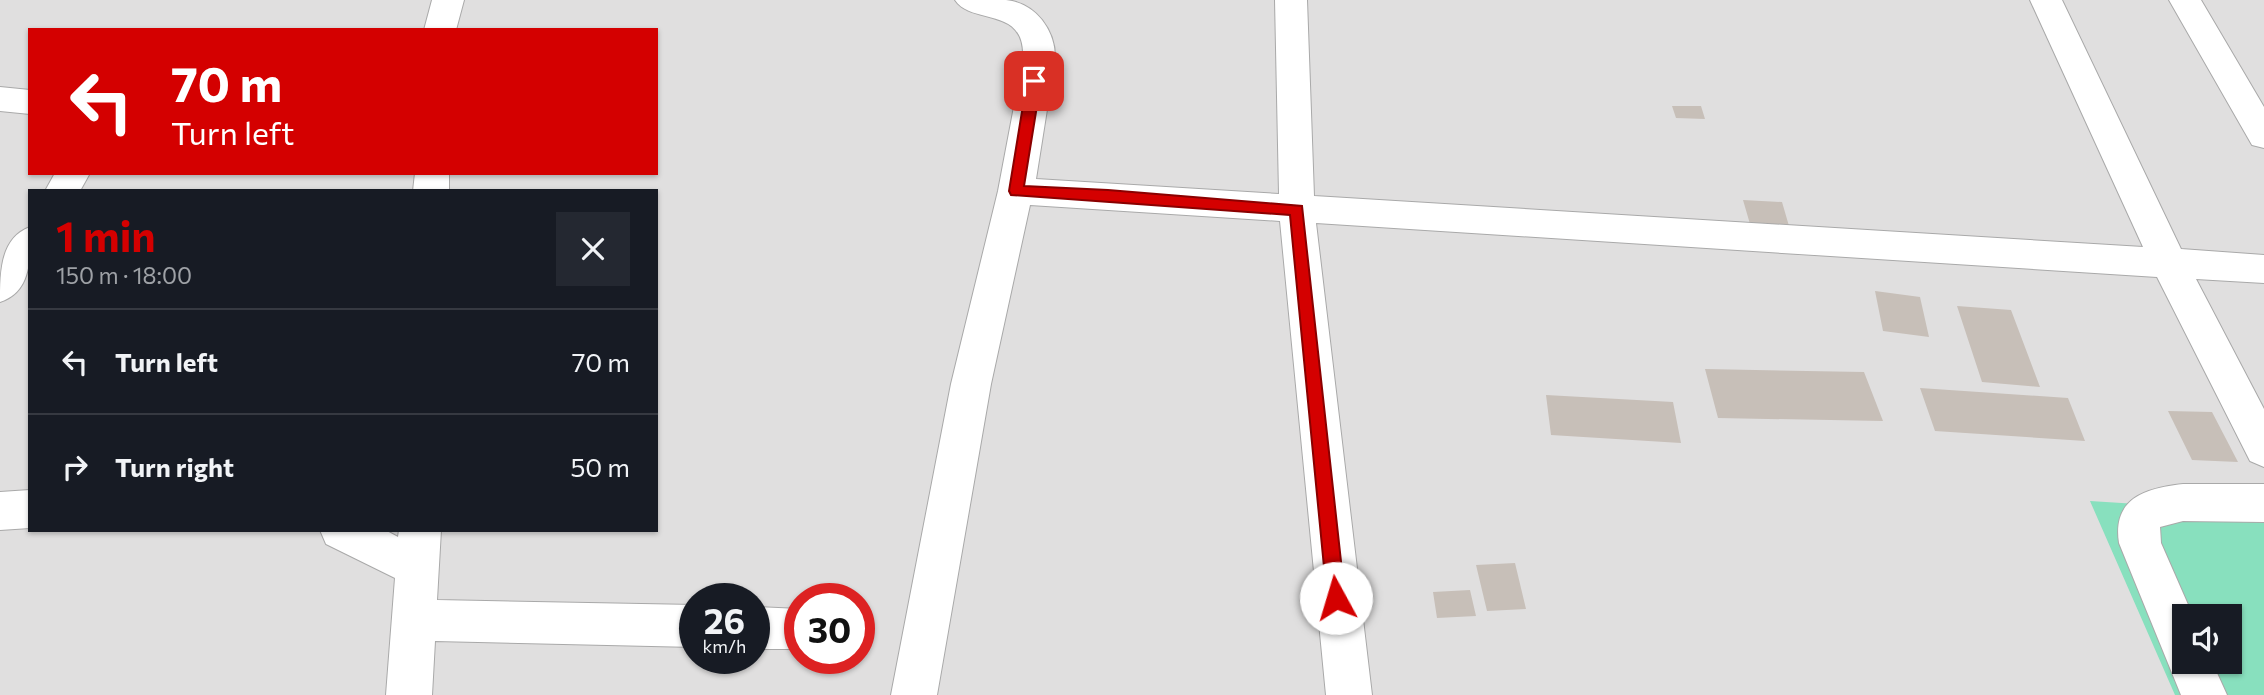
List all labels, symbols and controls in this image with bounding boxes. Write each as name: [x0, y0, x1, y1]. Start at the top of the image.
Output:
pin: [1004, 51, 1064, 111]
text: 70 m: [171, 52, 282, 112]
icon: left: [56, 56, 147, 147]
icon: arrive: [1015, 62, 1053, 100]
text: Turn left: [171, 112, 295, 152]
text: 1 min: [56, 209, 156, 261]
button: close: [556, 212, 630, 286]
text: 150 m · 18:00: [56, 261, 192, 289]
icon: left: [56, 343, 94, 381]
text: Turn left: [115, 346, 218, 377]
text: 70 m: [572, 346, 630, 377]
icon: right: [56, 448, 94, 486]
text: Turn right: [115, 451, 234, 482]
text: 50 m: [570, 451, 630, 482]
position arrow: [1299, 561, 1373, 635]
speed limit sign: 30: [784, 583, 875, 674]
text: 26: [704, 598, 745, 641]
map controls: [2172, 604, 2242, 674]
button: sound: [2172, 604, 2242, 674]
text: km/h: [703, 635, 746, 657]

